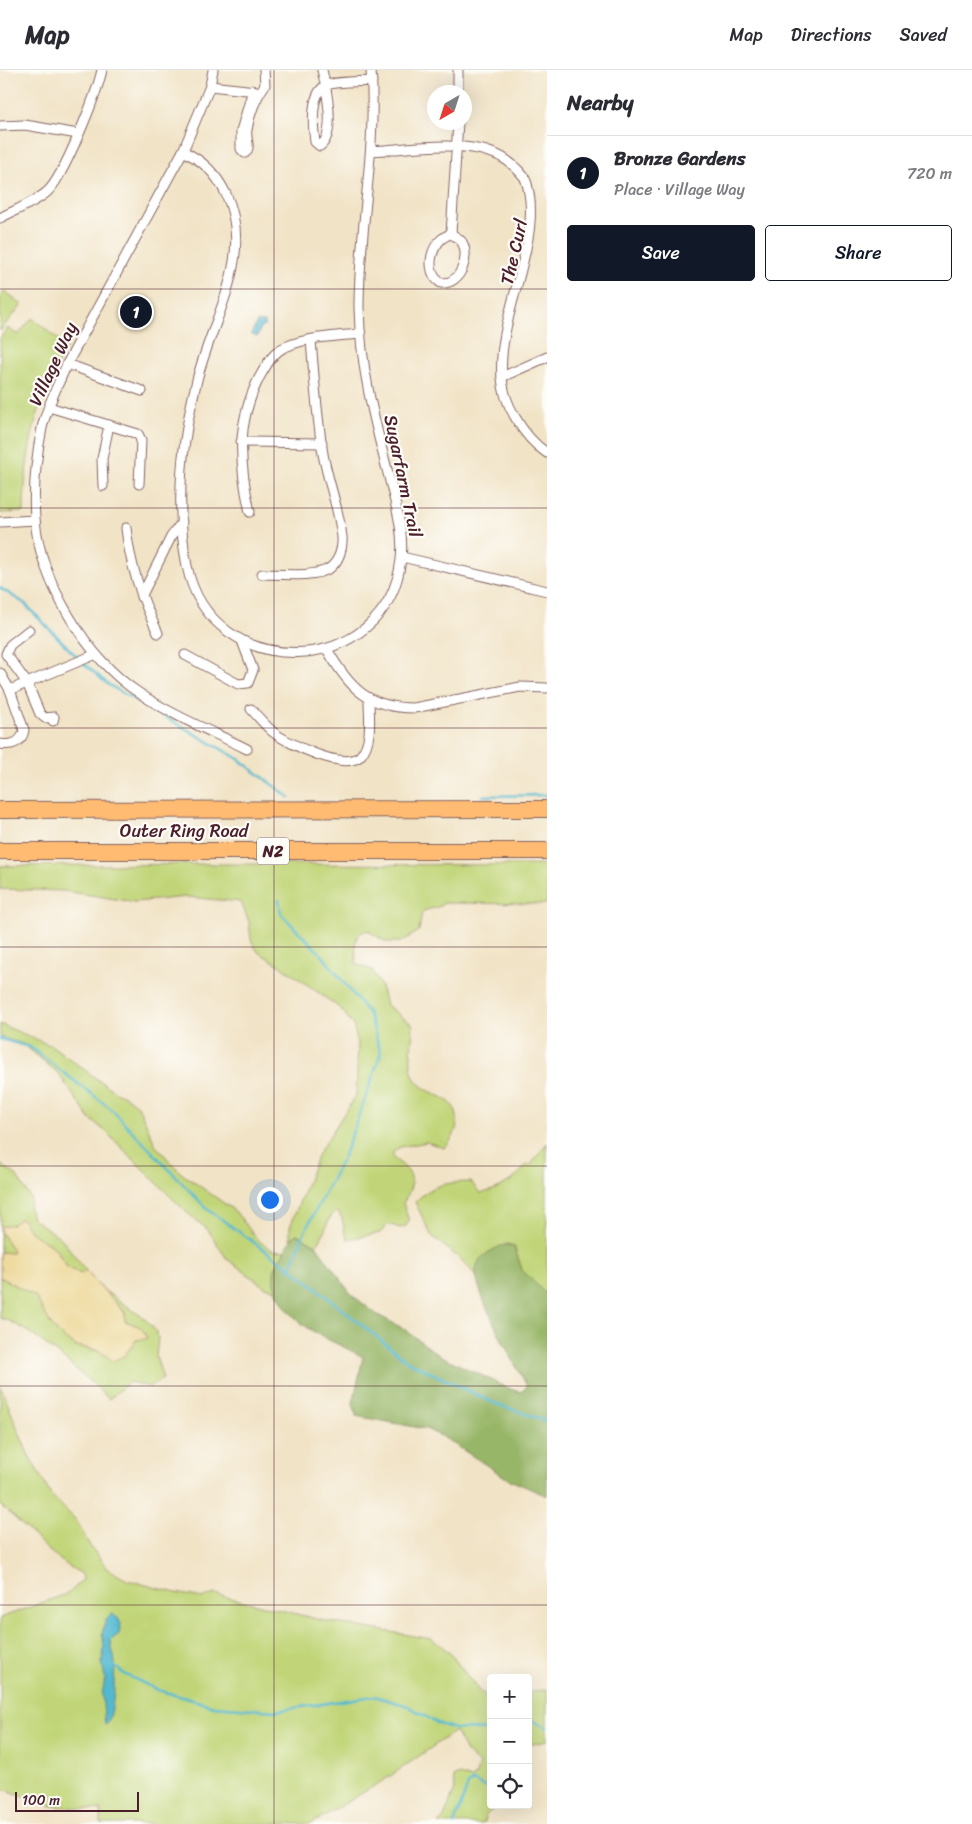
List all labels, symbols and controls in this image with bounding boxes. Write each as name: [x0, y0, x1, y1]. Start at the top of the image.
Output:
text: Map: [25, 14, 69, 56]
text: Map: [730, 19, 763, 51]
text: Directions: [791, 19, 872, 51]
text: Saved: [900, 19, 947, 51]
text: Nearby: [567, 84, 633, 122]
north arrow: [427, 85, 472, 130]
text: Bronze Gardens: [614, 142, 745, 175]
text: 1: [580, 159, 586, 188]
text: 720 m: [907, 159, 952, 188]
text: Place · Village Way: [614, 175, 745, 204]
street label: The Curl: [491, 215, 537, 288]
button: Save: [567, 225, 755, 281]
button: Share: [765, 225, 952, 281]
pin: 1: [120, 293, 152, 331]
street label: Village Way: [20, 316, 87, 411]
street label: Sugarfarm Trail: [374, 412, 432, 541]
street label: Outer Ring Road: [120, 815, 250, 847]
road number: N2: [257, 838, 289, 864]
your location: [257, 1187, 283, 1213]
map controls: [487, 1674, 532, 1809]
button: +: [487, 1674, 532, 1719]
button: −: [487, 1719, 532, 1764]
button: locate: [487, 1764, 532, 1809]
text: 100 m: [22, 1788, 60, 1813]
scale bar: [15, 1789, 139, 1812]

